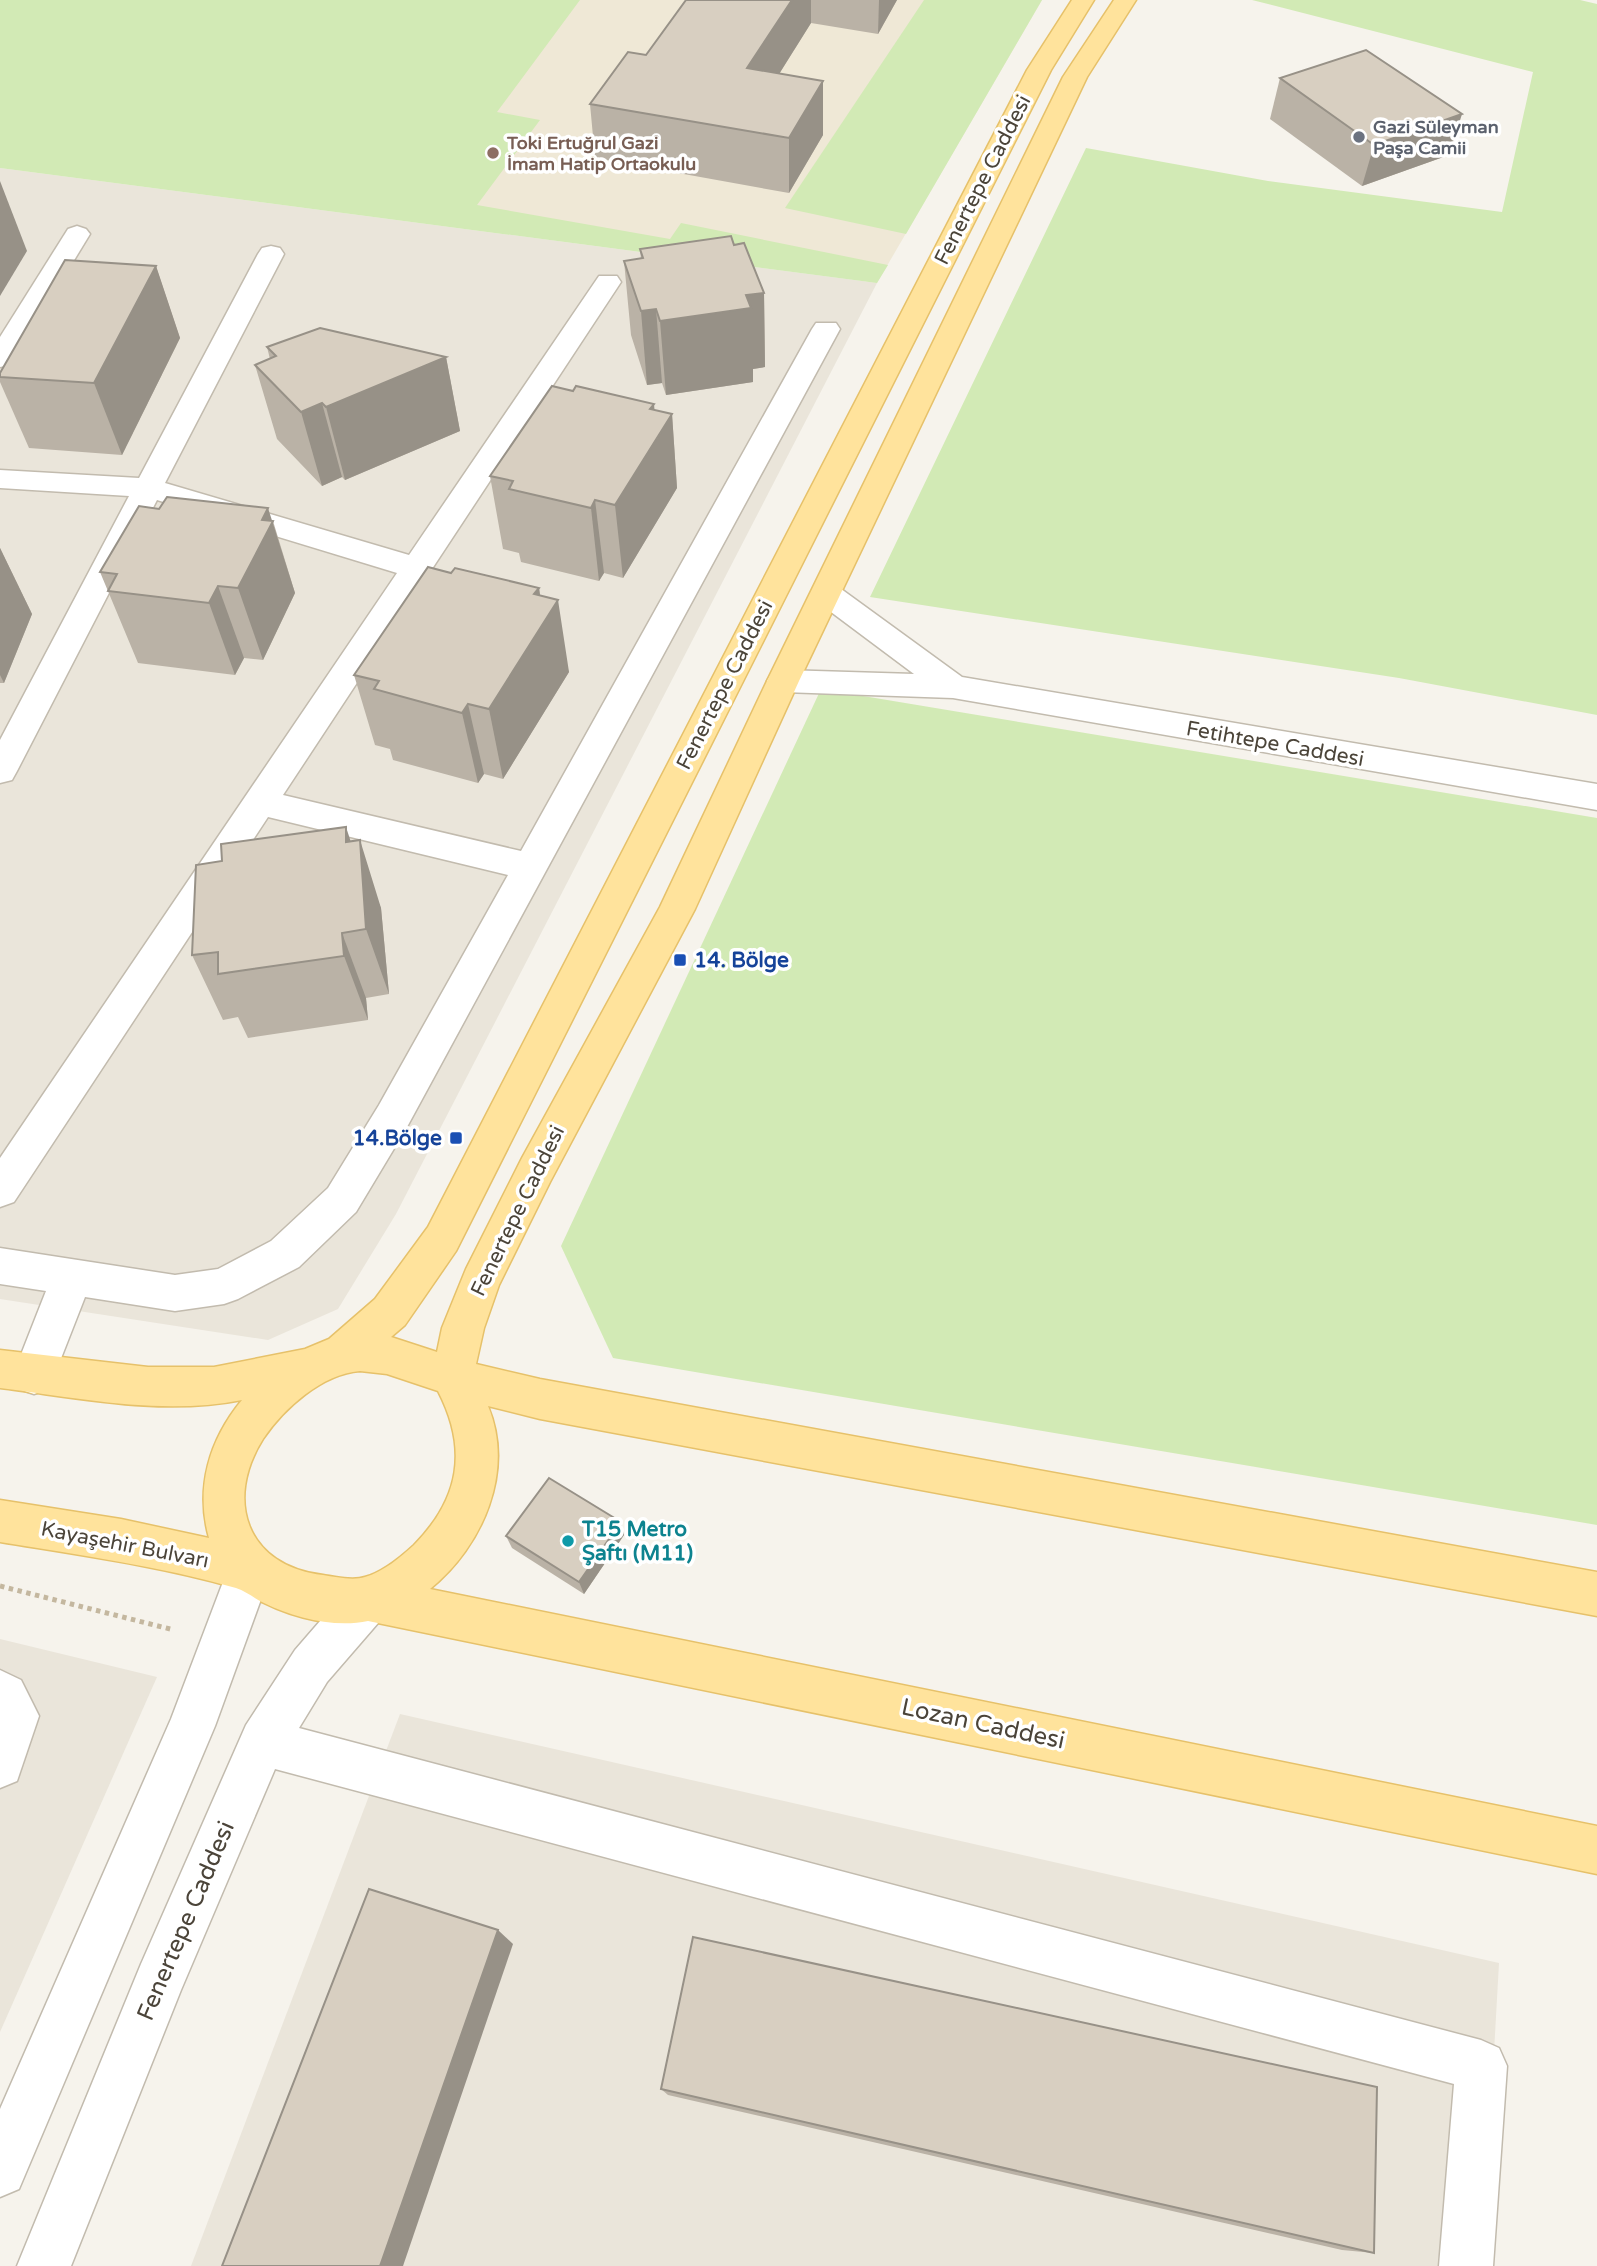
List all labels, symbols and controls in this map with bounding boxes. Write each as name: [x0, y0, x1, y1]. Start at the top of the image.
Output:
street label: Fenertepe Caddesi: [929, 91, 1037, 269]
place label: Gazi Süleyman Paşa Camii: [1373, 116, 1499, 159]
marker: Gazi Süleyman Paşa Camii: [1351, 129, 1367, 145]
place label: Toki Ertuğrul Gazi İmam Hatip Ortaokulu: [506, 132, 696, 175]
marker: Toki Ertuğrul Gazi İmam Hatip Ortaokulu: [485, 145, 501, 161]
street label: Fenertepe Caddesi: [671, 596, 779, 774]
street label: Fetihtepe Caddesi: [1184, 716, 1366, 772]
place label: 14. Bölge: [694, 948, 789, 973]
marker: 14. Bölge: [672, 952, 688, 968]
street label: Fenertepe Caddesi: [466, 1121, 570, 1301]
place label: 14.Bölge: [353, 1126, 442, 1151]
marker: 14.Bölge: [448, 1130, 464, 1146]
street label: Kayaşehir Bulvarı: [39, 1516, 211, 1574]
place label: T15 Metro Şaftı (M11): [581, 1517, 693, 1566]
marker: T15 Metro Şaftı (M11): [560, 1533, 576, 1549]
street label: Lozan Caddesi: [899, 1693, 1067, 1755]
street label: Fenertepe Caddesi: [131, 1817, 241, 2025]

